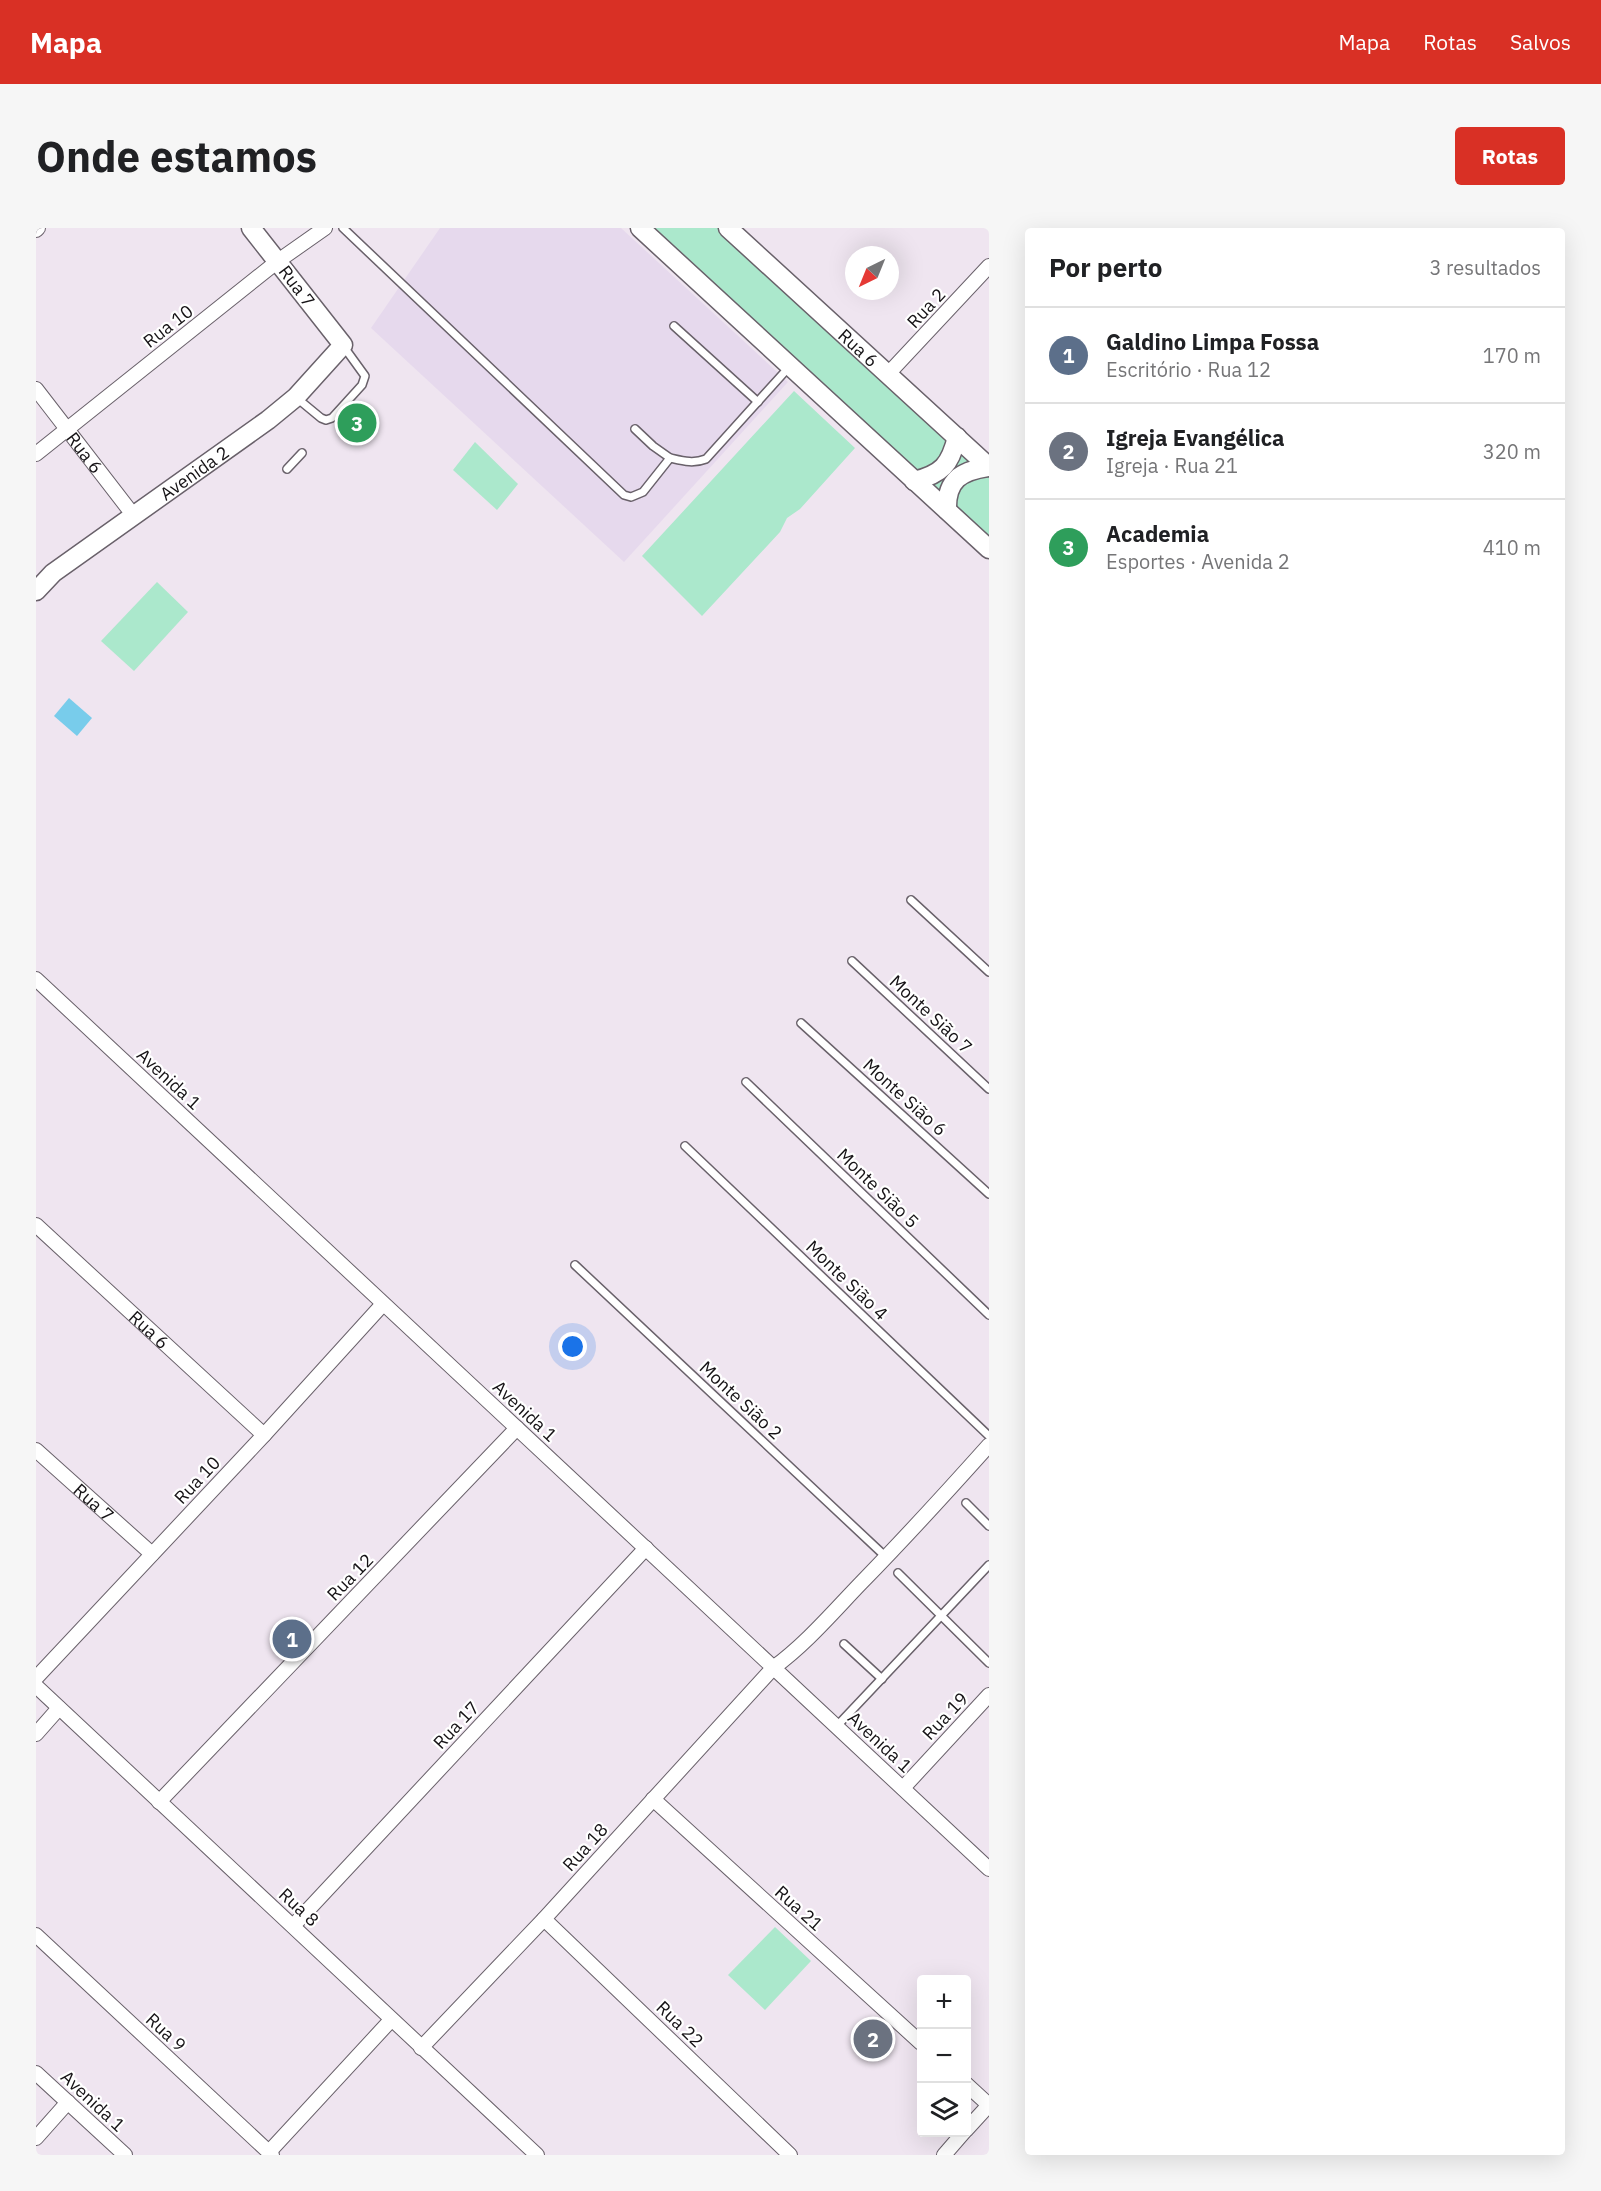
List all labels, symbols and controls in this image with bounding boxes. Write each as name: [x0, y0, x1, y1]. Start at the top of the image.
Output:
text: Mapa: [30, 24, 102, 61]
text: Mapa: [1339, 28, 1390, 56]
text: Rotas: [1423, 28, 1477, 56]
text: Salvos: [1510, 28, 1571, 56]
button: Rotas: [1455, 127, 1565, 185]
text: Onde estamos: [36, 129, 317, 184]
north arrow: [845, 246, 899, 300]
text: Por perto: [1049, 250, 1162, 284]
text: 3 resultados: [1429, 254, 1541, 281]
street label: Rua 7: [274, 261, 320, 311]
street label: Rua 2: [902, 283, 950, 333]
street label: Rua 10: [138, 299, 198, 353]
street label: Rua 6: [834, 323, 883, 372]
text: Galdino Limpa Fossa: [1106, 327, 1319, 356]
text: 1: [1063, 342, 1075, 369]
text: 170 m: [1483, 342, 1541, 369]
text: Escritório · Rua 12: [1106, 356, 1271, 383]
pin: 3: [338, 400, 376, 446]
text: Igreja Evangélica: [1106, 423, 1285, 452]
street label: Rua 6: [62, 427, 108, 478]
text: 2: [1063, 438, 1075, 465]
text: 320 m: [1483, 438, 1541, 465]
street label: Avenida 2: [155, 440, 233, 505]
text: Igreja · Rua 21: [1106, 452, 1238, 479]
text: Academia: [1106, 519, 1209, 548]
text: 3: [1063, 534, 1075, 561]
text: 410 m: [1483, 534, 1541, 561]
text: Esportes · Avenida 2: [1106, 548, 1290, 575]
street label: Monte Sião 7: [885, 970, 977, 1058]
street label: Avenida 1: [132, 1043, 206, 1115]
street label: Monte Sião 6: [858, 1053, 952, 1141]
street label: Monte Sião 5: [832, 1143, 924, 1233]
street label: Monte Sião 4: [801, 1235, 893, 1325]
street label: Rua 6: [124, 1305, 174, 1354]
your location: [558, 1332, 587, 1361]
street label: Monte Sião 2: [695, 1356, 787, 1444]
street label: Avenida 1: [488, 1375, 562, 1447]
street label: Rua 10: [169, 1451, 225, 1509]
street label: Rua 7: [69, 1478, 119, 1526]
street label: Rua 12: [322, 1548, 378, 1606]
pin: 1: [272, 1616, 312, 1662]
street label: Rua 19: [917, 1687, 973, 1745]
street label: Rua 17: [428, 1696, 484, 1754]
street label: Avenida 1: [843, 1706, 917, 1778]
street label: Rua 18: [557, 1818, 613, 1876]
street label: Rua 21: [770, 1880, 828, 1936]
street label: Rua 8: [274, 1883, 324, 1931]
map controls: [917, 1975, 971, 2137]
button: +: [917, 1975, 971, 2029]
street label: Rua 22: [651, 1996, 709, 2052]
street label: Rua 9: [141, 2008, 191, 2056]
pin: 2: [854, 2016, 892, 2062]
button: −: [917, 2029, 971, 2083]
street label: Avenida 1: [56, 2065, 130, 2137]
button: layers: [917, 2083, 971, 2137]

